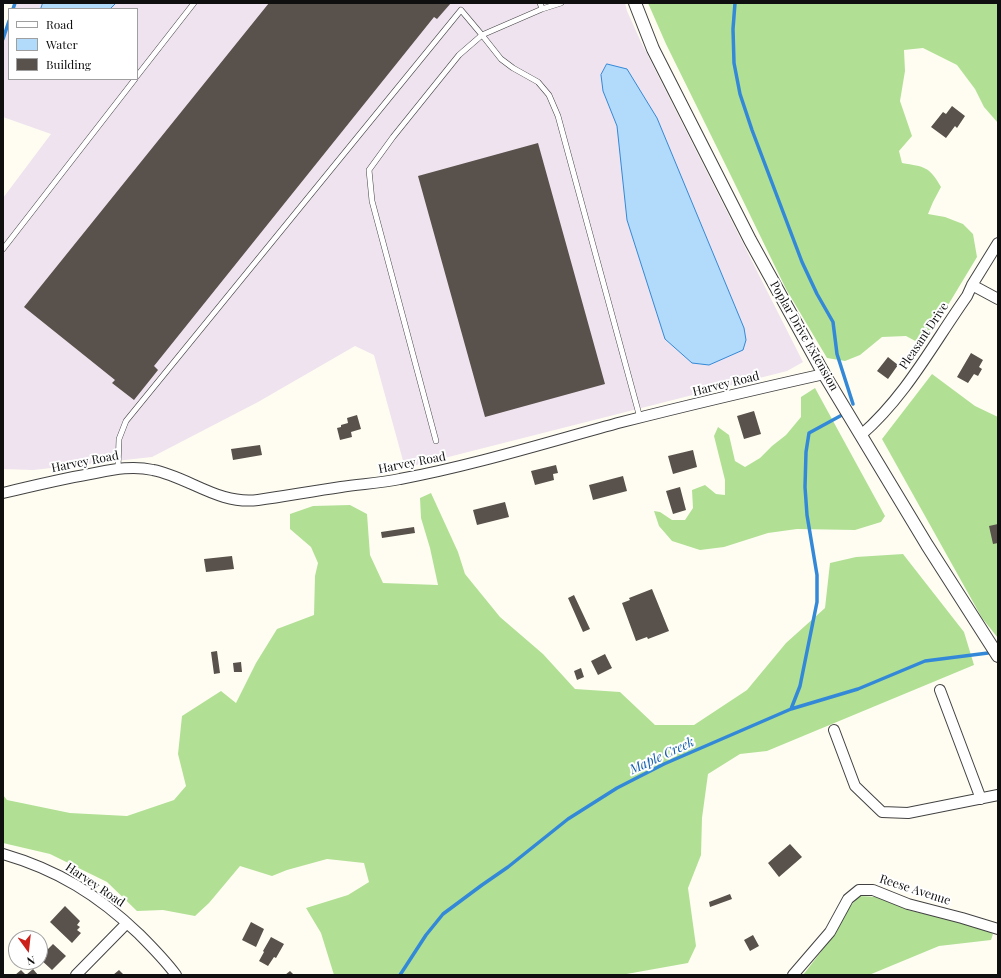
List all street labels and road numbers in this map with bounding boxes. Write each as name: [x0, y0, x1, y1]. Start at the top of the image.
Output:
street label: Poplar Drive Extension: [767, 279, 841, 393]
street label: Pleasant Drive: [896, 300, 952, 372]
street label: Harvey Road: [691, 369, 761, 399]
street label: Harvey Road: [50, 448, 120, 476]
street label: Harvey Road: [377, 449, 447, 477]
street label: Harvey Road: [63, 860, 127, 910]
street label: Reese Avenue: [878, 872, 952, 908]

